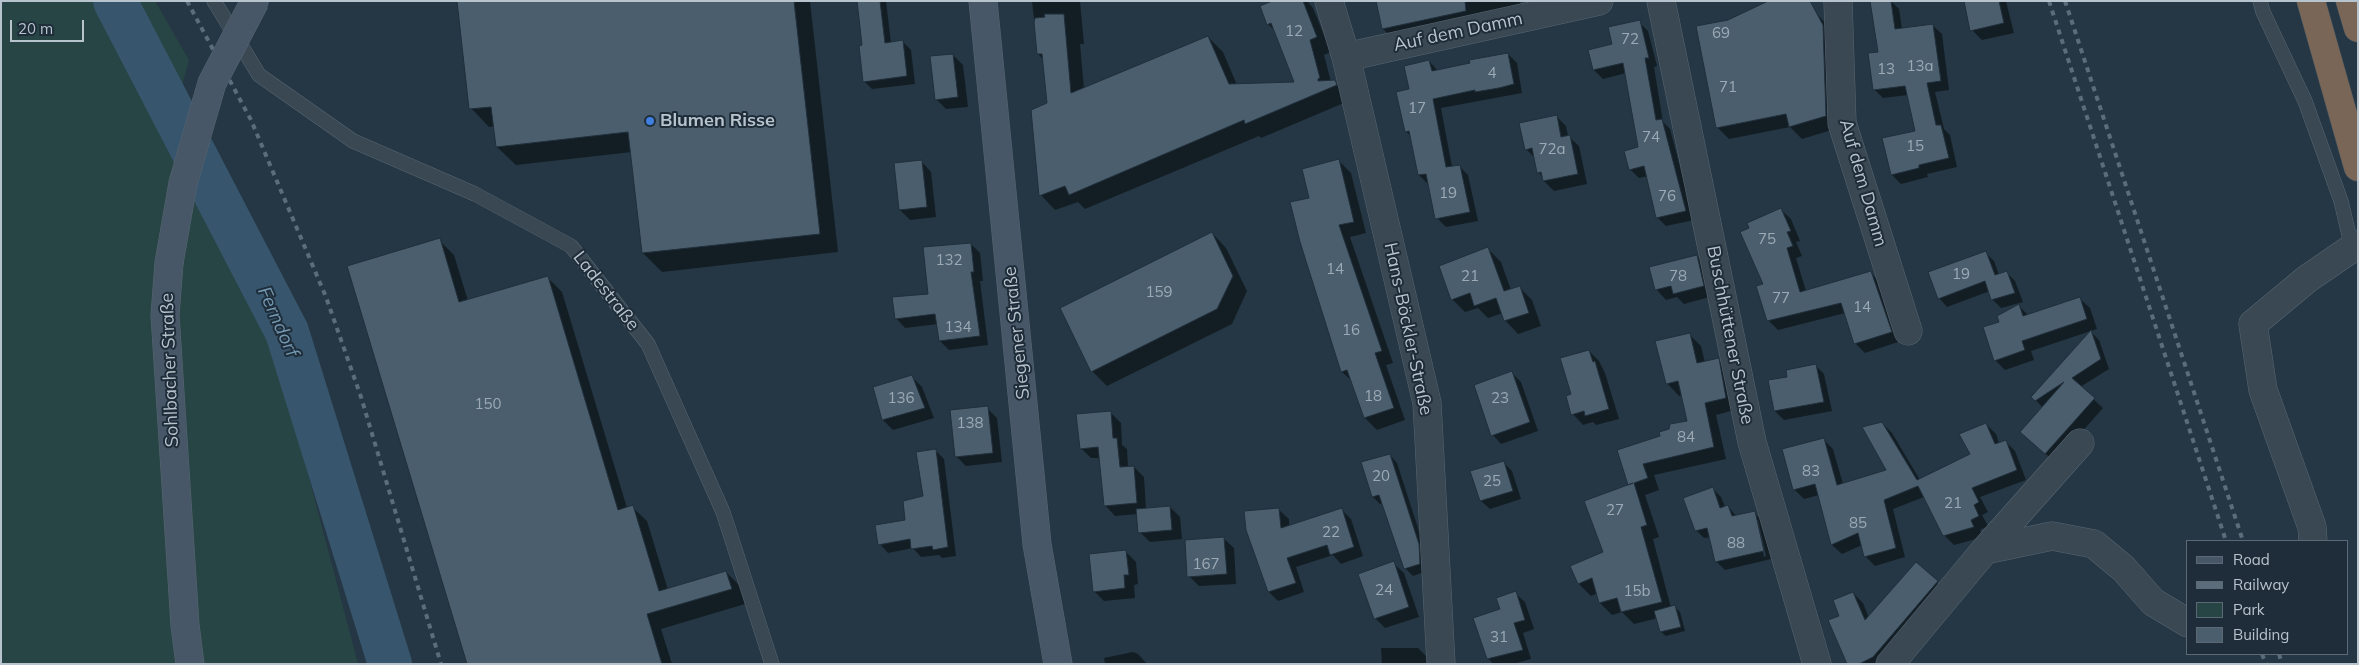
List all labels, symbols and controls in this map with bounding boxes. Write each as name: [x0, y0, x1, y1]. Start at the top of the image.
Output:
street label: Auf dem Damm: [1392, 8, 1524, 56]
scale bar: [12, 10, 86, 42]
text: 20 m: [18, 19, 53, 38]
house number: 12: [1285, 22, 1303, 40]
house number: 69: [1712, 24, 1730, 42]
house number: 72: [1621, 30, 1639, 48]
house number: 13a: [1907, 57, 1933, 75]
house number: 13: [1877, 60, 1895, 78]
house number: 4: [1488, 64, 1496, 82]
house number: 71: [1719, 78, 1737, 96]
house number: 17: [1408, 99, 1426, 117]
place label: Blumen Risse: [660, 110, 775, 132]
marker: Blumen Risse: [644, 115, 656, 127]
street label: Auf dem Damm: [1835, 117, 1891, 249]
house number: 74: [1642, 128, 1660, 146]
house number: 15: [1906, 137, 1924, 155]
house number: 72a: [1539, 140, 1565, 158]
house number: 19: [1439, 184, 1457, 202]
house number: 76: [1658, 187, 1676, 205]
house number: 75: [1758, 230, 1776, 248]
street label: Hans-Böckler-Straße: [1379, 241, 1437, 417]
street label: Buschhüttener Straße: [1702, 244, 1758, 426]
street label: Ladestraße: [568, 247, 644, 335]
house number: 132: [936, 251, 962, 269]
house number: 14: [1326, 260, 1344, 278]
house number: 19: [1952, 265, 1970, 283]
street label: Siegener Straße: [999, 266, 1035, 400]
house number: 21: [1461, 267, 1479, 285]
house number: 78: [1669, 267, 1687, 285]
water label: Ferndorf: [252, 283, 304, 361]
house number: 159: [1146, 283, 1172, 301]
house number: 77: [1772, 289, 1790, 307]
street label: Sohlbacher Straße: [157, 293, 183, 447]
house number: 14: [1853, 298, 1871, 316]
house number: 134: [945, 318, 971, 336]
house number: 16: [1342, 321, 1360, 339]
house number: 18: [1364, 387, 1382, 405]
house number: 136: [888, 389, 914, 407]
house number: 23: [1491, 389, 1509, 407]
house number: 150: [475, 395, 501, 413]
house number: 138: [957, 414, 983, 432]
house number: 84: [1677, 428, 1695, 446]
house number: 83: [1802, 462, 1820, 480]
house number: 20: [1372, 467, 1390, 485]
house number: 25: [1483, 472, 1501, 490]
house number: 21: [1944, 494, 1962, 512]
house number: 27: [1606, 501, 1624, 519]
house number: 85: [1849, 514, 1867, 532]
house number: 22: [1322, 523, 1340, 541]
house number: 88: [1727, 534, 1745, 552]
legend: [2186, 540, 2349, 655]
text: Road: [2233, 550, 2270, 569]
house number: 167: [1193, 555, 1219, 573]
text: Railway: [2233, 575, 2289, 594]
house number: 24: [1375, 581, 1393, 599]
house number: 15b: [1624, 582, 1650, 600]
text: Park: [2233, 600, 2265, 619]
text: Building: [2233, 625, 2289, 644]
house number: 31: [1490, 628, 1508, 646]

